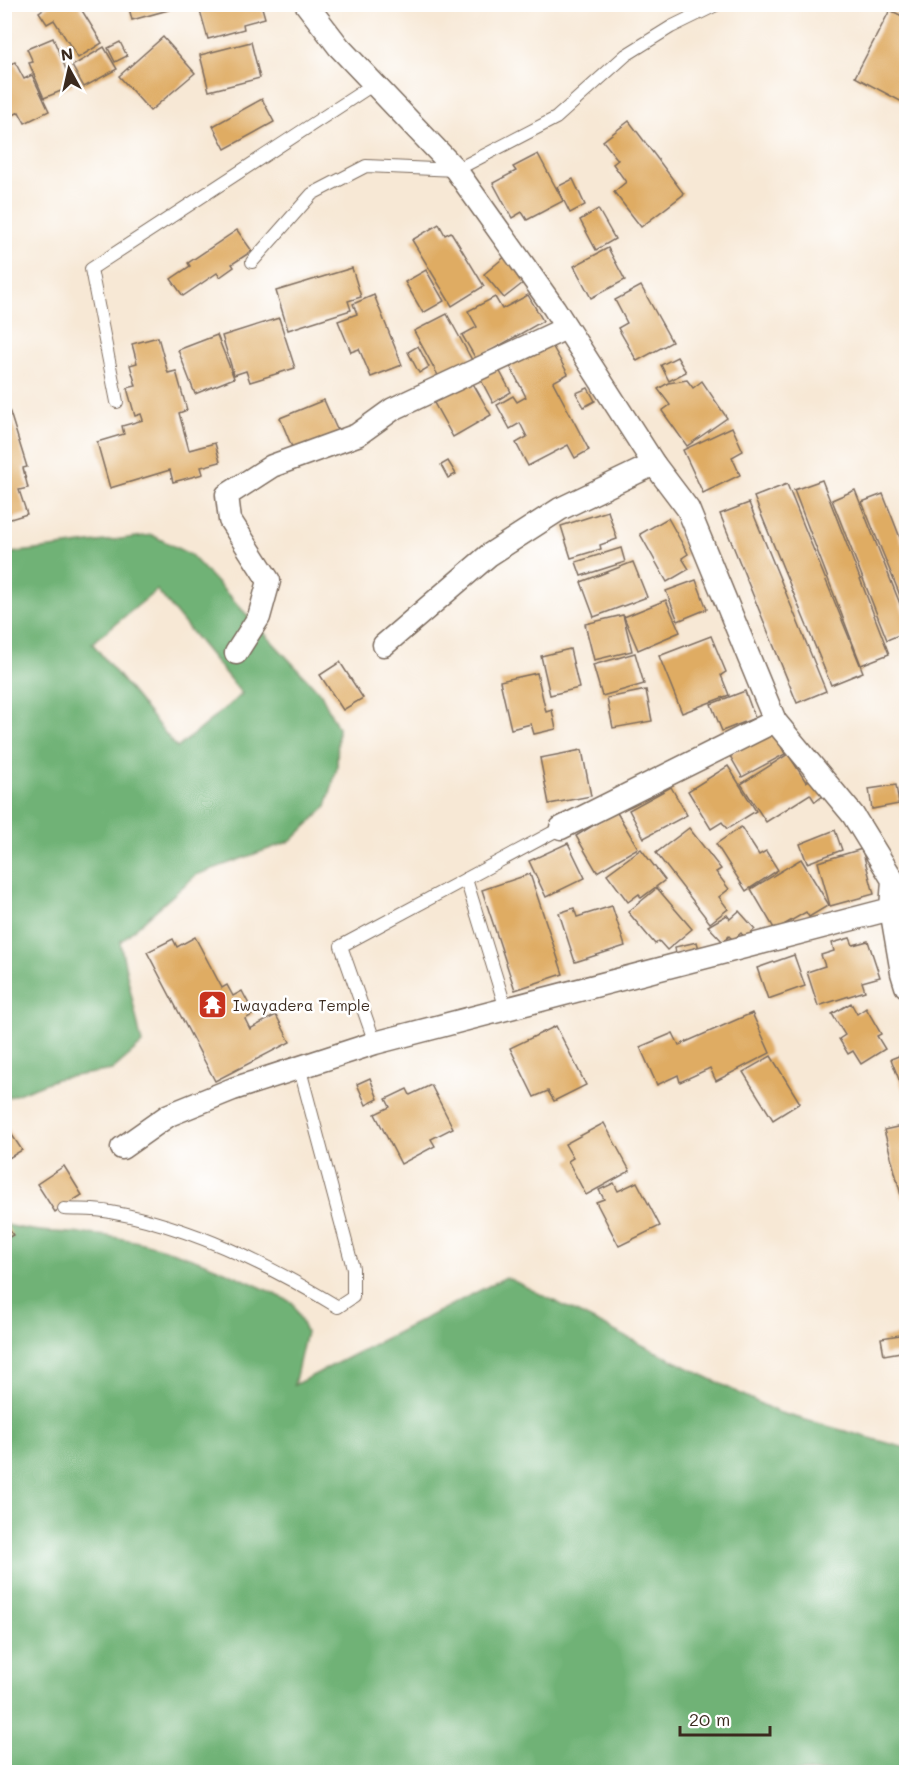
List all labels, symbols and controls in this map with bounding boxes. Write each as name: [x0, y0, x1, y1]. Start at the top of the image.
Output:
north arrow: [39, 39, 99, 99]
text: N: [59, 42, 74, 65]
temple icon: Iwayadera Temple: [196, 989, 228, 1021]
place label: Iwayadera Temple: [233, 995, 370, 1015]
scale bar: [680, 1699, 770, 1737]
text: 20 m: [689, 1707, 730, 1731]

